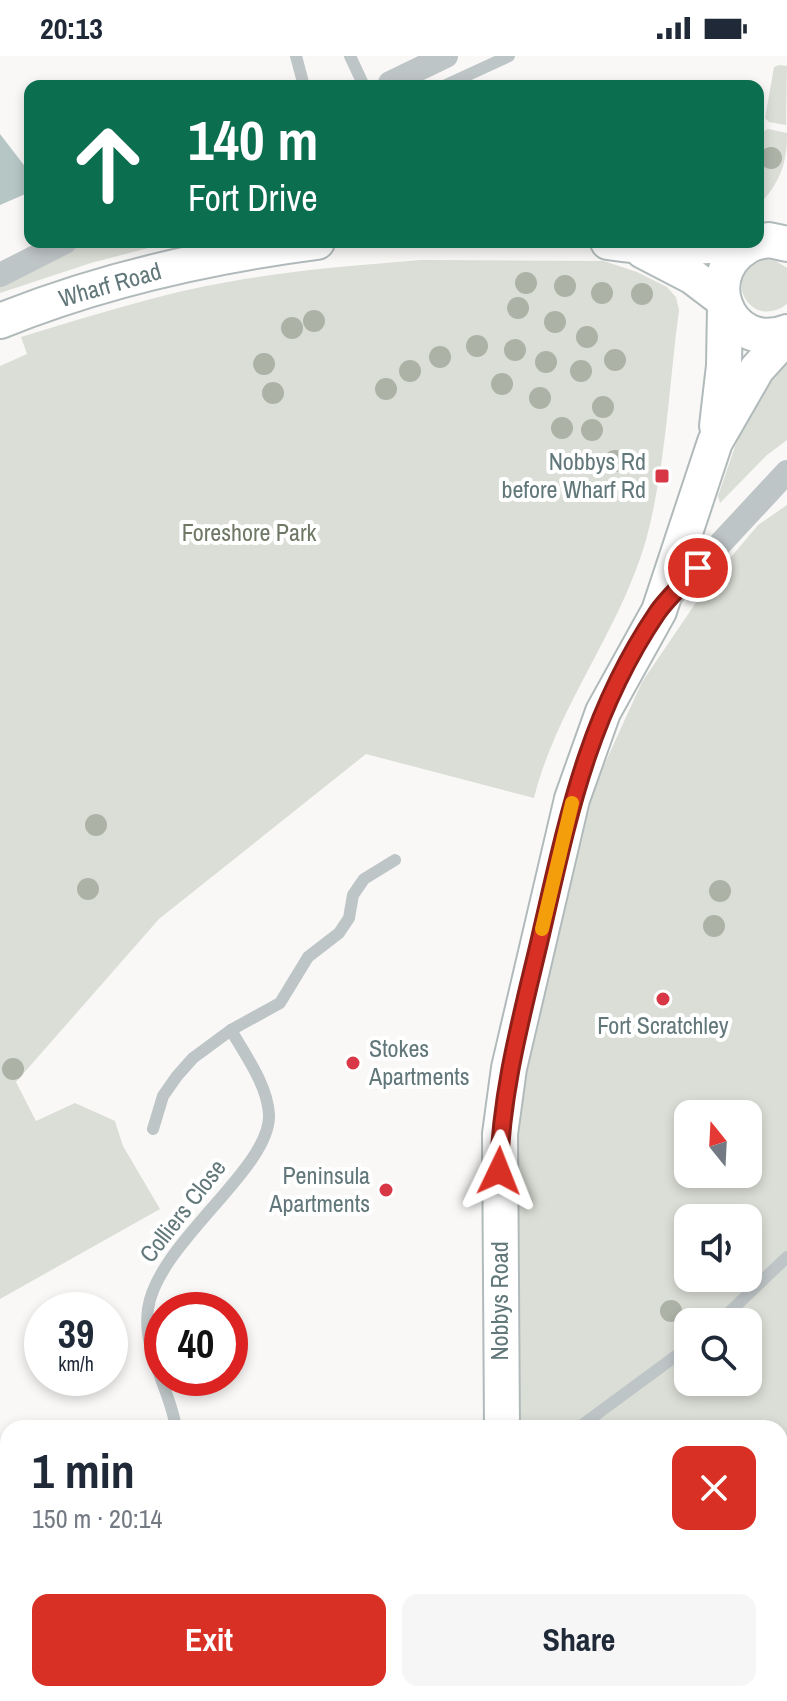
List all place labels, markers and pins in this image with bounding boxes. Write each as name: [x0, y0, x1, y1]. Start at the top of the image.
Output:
place label: Nobbys Rd before Wharf Rd: [502, 445, 646, 505]
marker: Nobbys Rd before Wharf Rd: [653, 467, 671, 485]
pin: [664, 534, 732, 602]
marker: Fort Scratchley: [654, 990, 672, 1008]
place label: Fort Scratchley: [597, 1009, 729, 1041]
place label: Stokes Apartments: [368, 1032, 470, 1092]
marker: Stokes Apartments: [344, 1054, 362, 1072]
place label: Peninsula Apartments: [268, 1159, 370, 1219]
marker: Peninsula Apartments: [377, 1181, 395, 1199]

